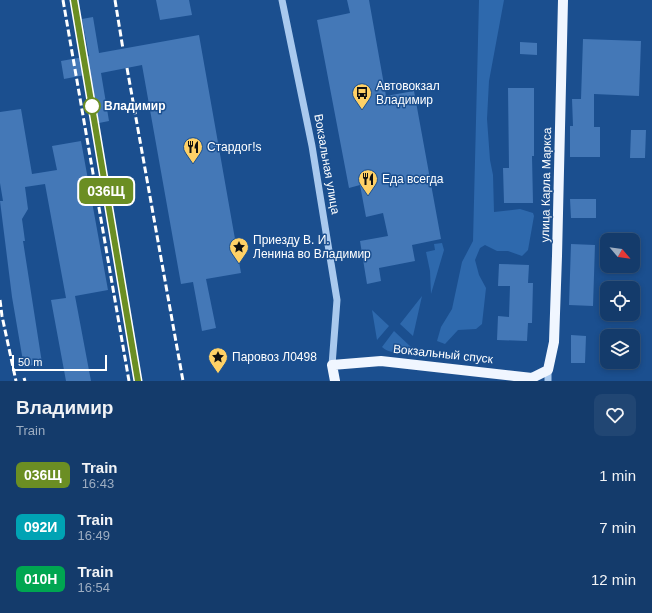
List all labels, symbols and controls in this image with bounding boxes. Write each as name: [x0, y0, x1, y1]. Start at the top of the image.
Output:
place label: Автовокзал Владимир: [376, 79, 440, 107]
bus stop icon: Автовокзал Владимир: [351, 82, 373, 110]
marker: Владимир: [83, 97, 101, 115]
place label: Владимир: [104, 99, 166, 113]
street label: Вокзальная улица: [311, 113, 343, 216]
street label: улица Карла Маркса: [538, 127, 554, 243]
restaurant icon: Стардог!s: [182, 136, 204, 164]
place label: Стардог!s: [207, 140, 262, 154]
restaurant icon: Еда всегда: [357, 168, 379, 196]
place label: Еда всегда: [382, 172, 444, 186]
line badge: 036Щ: [78, 178, 134, 204]
text: 036Щ: [87, 183, 125, 199]
place label: Приезду В. И. Ленина во Владимир: [253, 233, 371, 261]
north arrow: [600, 233, 640, 273]
map controls: [600, 233, 640, 369]
place icon: Приезду В. И. Ленина во Владимир: [228, 236, 250, 264]
button: locate: [600, 281, 640, 321]
button: layers: [600, 329, 640, 369]
street label: Вокзальный спуск: [392, 342, 494, 366]
place icon: Паровоз Л0498: [207, 346, 229, 374]
place label: Паровоз Л0498: [232, 350, 317, 364]
scale bar: [12, 353, 107, 372]
text: 50 m: [18, 356, 42, 368]
button: heart: [594, 394, 636, 436]
text: Владимир: [16, 397, 113, 418]
text: Train: [16, 423, 45, 438]
text: Train: [82, 459, 117, 476]
text: 036Щ: [24, 467, 62, 483]
text: 1 min: [599, 467, 636, 484]
text: 16:43: [82, 476, 114, 491]
text: Train: [77, 511, 113, 528]
text: 092И: [24, 519, 57, 535]
text: 7 min: [599, 519, 636, 536]
text: 16:49: [77, 528, 110, 543]
text: Train: [77, 563, 113, 580]
text: 010Н: [24, 571, 57, 587]
text: 12 min: [591, 571, 636, 588]
text: 16:54: [77, 580, 110, 595]

